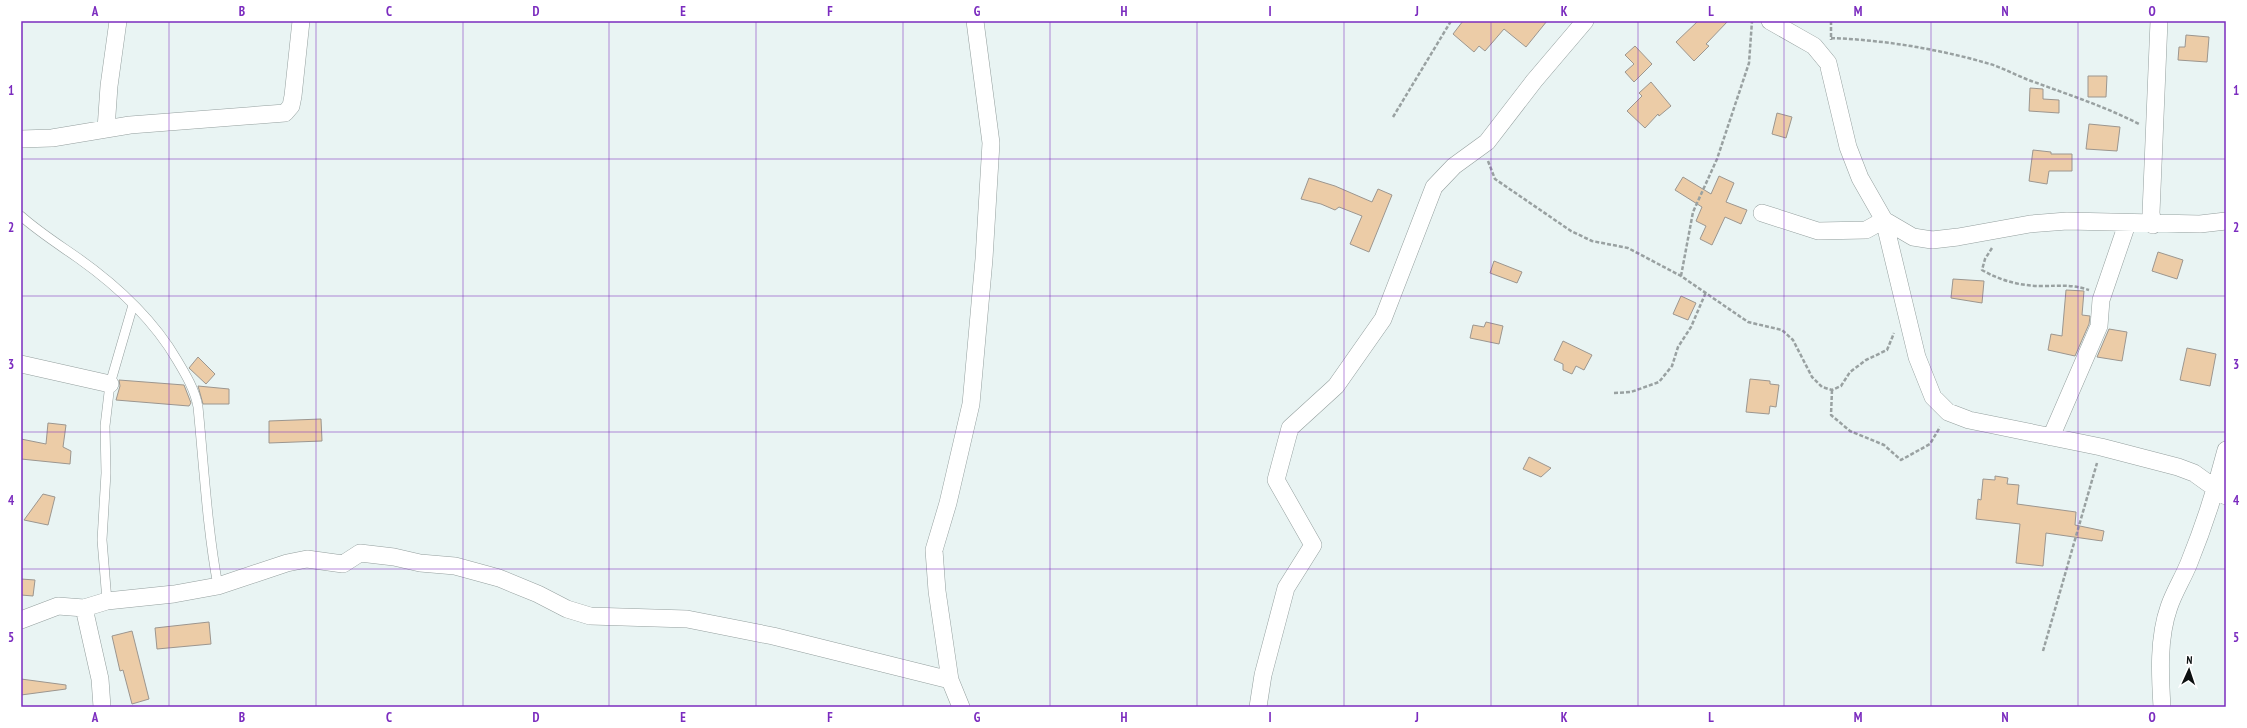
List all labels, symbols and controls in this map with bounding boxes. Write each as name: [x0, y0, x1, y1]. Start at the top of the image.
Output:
text: A: [91, 3, 99, 20]
text: B: [239, 3, 245, 20]
text: C: [386, 3, 392, 20]
text: D: [533, 3, 540, 20]
text: E: [680, 3, 686, 20]
text: F: [827, 3, 833, 20]
text: G: [974, 3, 981, 20]
text: H: [1121, 3, 1128, 20]
text: I: [1268, 3, 1272, 20]
text: J: [1414, 3, 1419, 20]
text: K: [1561, 3, 1568, 20]
text: L: [1708, 3, 1714, 20]
text: M: [1854, 3, 1863, 20]
text: N: [2001, 3, 2009, 20]
text: O: [2148, 3, 2156, 20]
text: 1: [8, 82, 14, 99]
text: 1: [2233, 82, 2239, 99]
text: 2: [8, 219, 14, 236]
text: 2: [2233, 219, 2239, 236]
text: 3: [8, 356, 14, 373]
text: 3: [2233, 356, 2239, 373]
text: 4: [8, 492, 15, 509]
text: 4: [2233, 492, 2240, 509]
text: 5: [8, 629, 14, 646]
text: 5: [2233, 629, 2239, 646]
north arrow: [2169, 650, 2209, 690]
text: N: [2186, 653, 2193, 667]
text: A: [91, 709, 99, 726]
text: B: [239, 709, 245, 726]
text: C: [386, 709, 392, 726]
text: D: [533, 709, 540, 726]
text: E: [680, 709, 686, 726]
text: F: [827, 709, 833, 726]
text: G: [974, 709, 981, 726]
text: H: [1121, 709, 1128, 726]
text: I: [1268, 709, 1272, 726]
text: J: [1414, 709, 1419, 726]
text: K: [1561, 709, 1568, 726]
text: L: [1708, 709, 1714, 726]
text: M: [1854, 709, 1863, 726]
text: N: [2001, 709, 2009, 726]
text: O: [2148, 709, 2156, 726]

